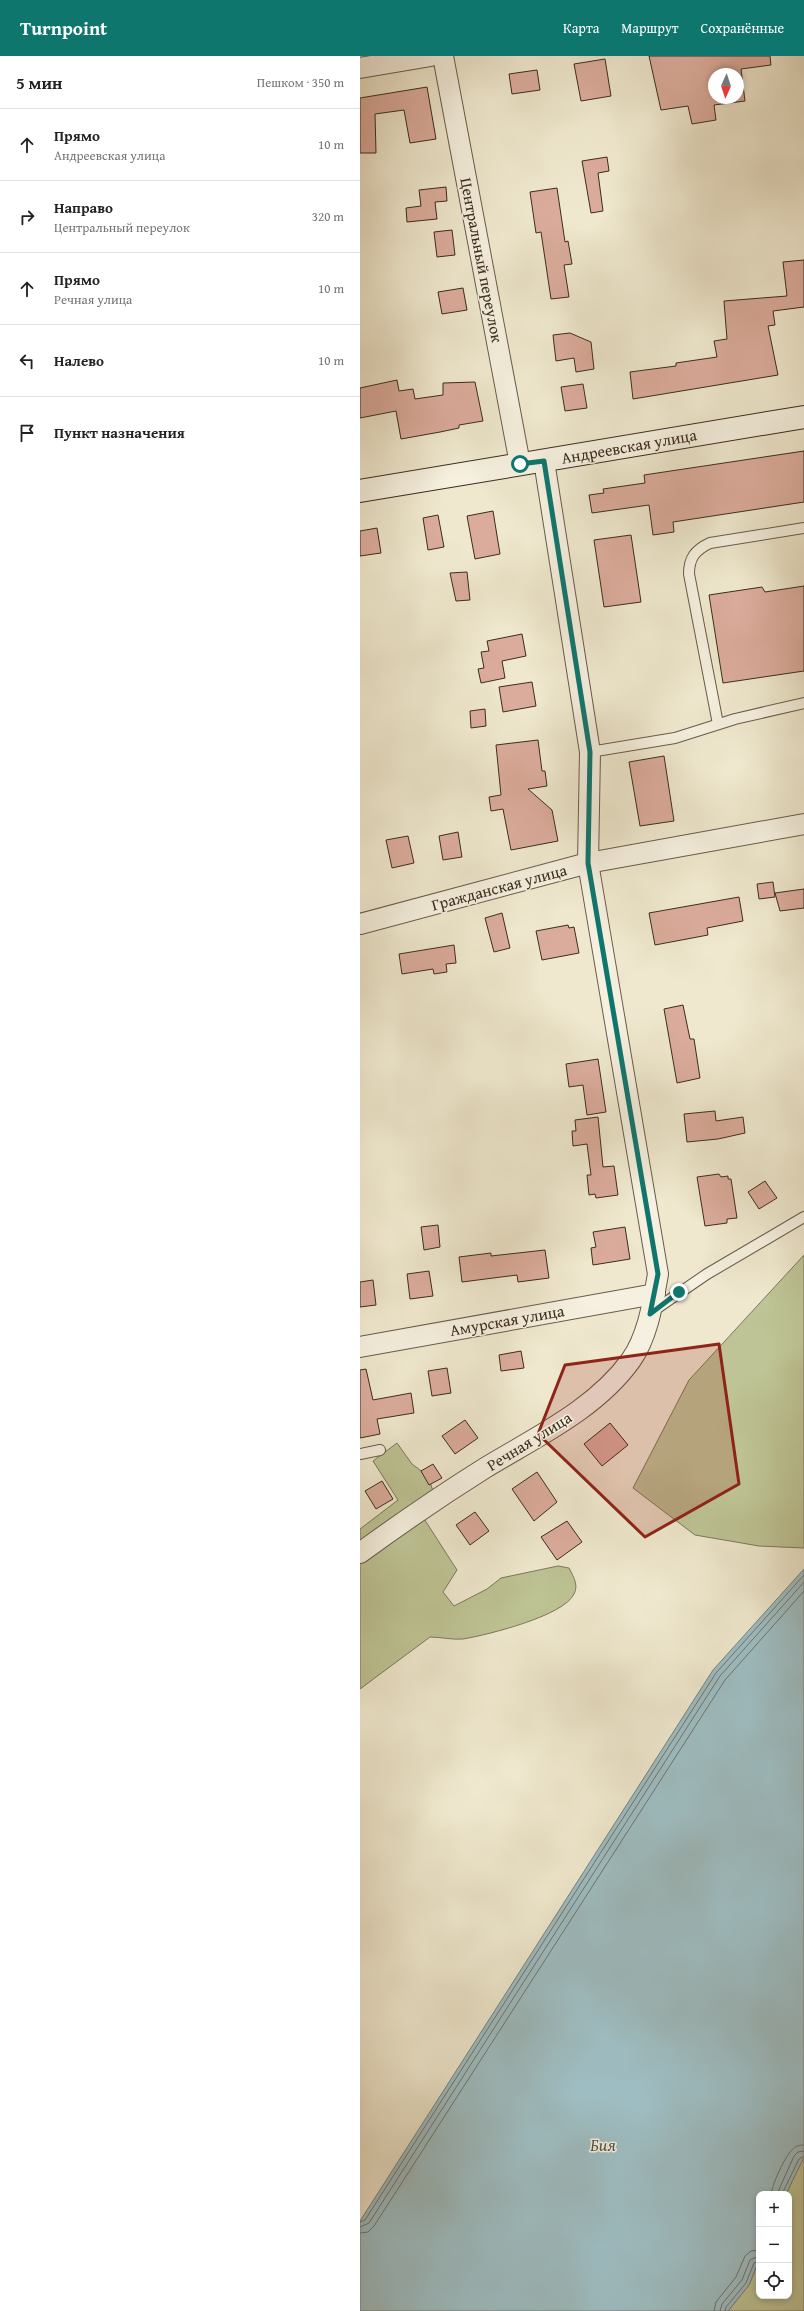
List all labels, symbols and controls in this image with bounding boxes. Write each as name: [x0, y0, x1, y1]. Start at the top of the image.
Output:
text: Turnpoint: [20, 14, 107, 42]
text: Карта: [563, 18, 599, 38]
text: Маршрут: [621, 18, 679, 38]
text: Сохранённые: [701, 18, 784, 38]
north arrow: [708, 68, 744, 104]
text: 5 мин: [16, 70, 62, 95]
text: Пешком · 350 m: [257, 73, 344, 92]
text: Прямо: [54, 125, 100, 146]
icon: ahead: [16, 134, 38, 156]
text: 10 m: [318, 135, 344, 154]
text: Андреевская улица: [54, 146, 165, 165]
street label: Центральный переулок: [454, 176, 510, 345]
text: Направо: [54, 197, 113, 218]
icon: right: [16, 206, 38, 228]
text: 320 m: [312, 207, 344, 226]
text: Центральный переулок: [54, 218, 190, 237]
text: Прямо: [54, 269, 100, 290]
icon: ahead: [16, 278, 38, 300]
text: 10 m: [318, 279, 344, 298]
text: Речная улица: [54, 290, 132, 309]
icon: left: [16, 350, 38, 372]
text: Налево: [54, 350, 104, 371]
text: 10 m: [318, 351, 344, 370]
icon: arrive: [16, 422, 38, 444]
text: Пункт назначения: [54, 422, 185, 443]
street label: Андреевская улица: [559, 422, 699, 470]
route start: [511, 455, 529, 473]
street label: Гражданская улица: [429, 857, 570, 917]
route end: [670, 1283, 688, 1301]
street label: Амурская улица: [448, 1298, 566, 1342]
street label: Речная улица: [482, 1405, 577, 1477]
water label: Бия: [590, 2132, 616, 2157]
map controls: [756, 2191, 792, 2299]
button: +: [756, 2191, 792, 2227]
button: −: [756, 2227, 792, 2263]
button: locate: [756, 2263, 792, 2299]

